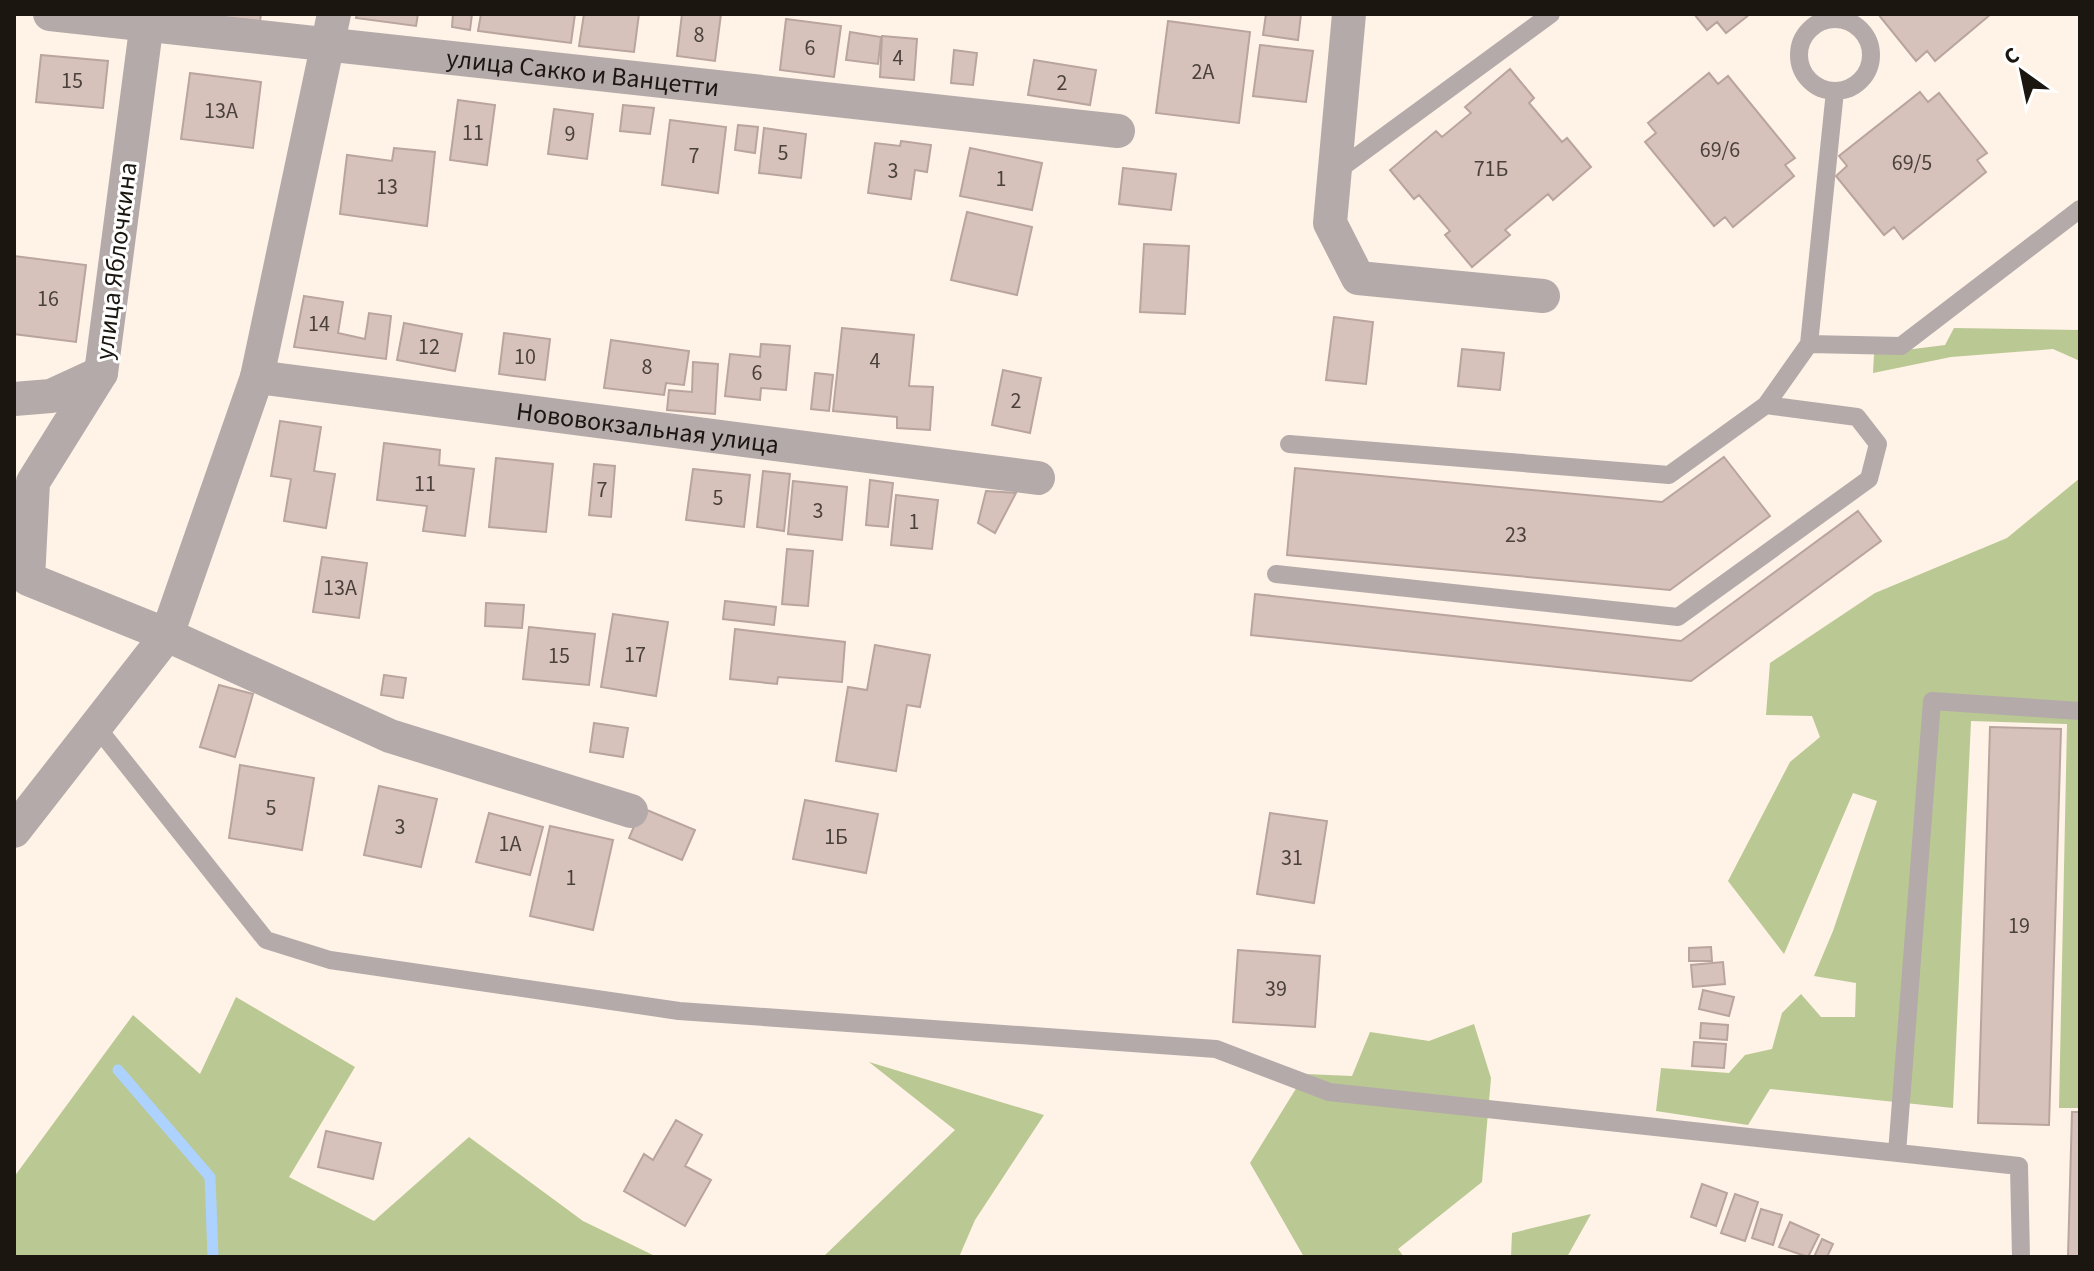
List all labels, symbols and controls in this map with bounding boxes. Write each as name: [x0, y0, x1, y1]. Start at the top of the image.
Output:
house number: 8: [694, 19, 705, 51]
house number: 6: [805, 32, 816, 64]
north arrow: [1982, 32, 2062, 112]
street label: улица Сакко и Ванцетти: [445, 39, 721, 106]
text: С: [1998, 39, 2026, 73]
house number: 4: [893, 42, 904, 74]
house number: 2А: [1192, 56, 1214, 88]
house number: 15: [61, 65, 83, 97]
house number: 2: [1057, 67, 1067, 99]
house number: 13А: [204, 95, 238, 127]
house number: 11: [462, 117, 484, 149]
house number: 9: [565, 118, 575, 150]
house number: 69/6: [1700, 134, 1740, 166]
house number: 5: [778, 137, 788, 169]
house number: 7: [689, 140, 700, 172]
house number: 69/5: [1892, 147, 1932, 179]
house number: 71Б: [1474, 153, 1508, 185]
house number: 3: [888, 155, 898, 187]
street label: улица Яблочкина: [86, 160, 146, 362]
house number: 1: [996, 163, 1006, 195]
house number: 13: [376, 171, 398, 203]
house number: 16: [37, 283, 59, 315]
house number: 14: [308, 308, 330, 340]
house number: 12: [418, 331, 440, 363]
house number: 10: [514, 341, 536, 373]
house number: 4: [870, 345, 881, 377]
house number: 8: [642, 351, 653, 383]
house number: 6: [752, 357, 763, 389]
house number: 2: [1011, 385, 1021, 417]
street label: Нововокзальная улица: [514, 392, 781, 463]
house number: 11: [414, 468, 436, 500]
house number: 7: [597, 474, 608, 506]
house number: 5: [713, 482, 723, 514]
house number: 3: [813, 495, 823, 527]
house number: 1: [909, 506, 919, 538]
house number: 23: [1505, 519, 1527, 551]
house number: 13А: [323, 572, 357, 604]
house number: 17: [624, 639, 646, 671]
house number: 15: [548, 640, 570, 672]
house number: 5: [266, 792, 276, 824]
house number: 3: [395, 811, 405, 843]
house number: 1Б: [824, 821, 848, 853]
house number: 1А: [499, 828, 521, 860]
house number: 31: [1281, 842, 1303, 874]
house number: 1: [566, 862, 576, 894]
house number: 19: [2008, 910, 2030, 942]
house number: 39: [1265, 973, 1287, 1005]

